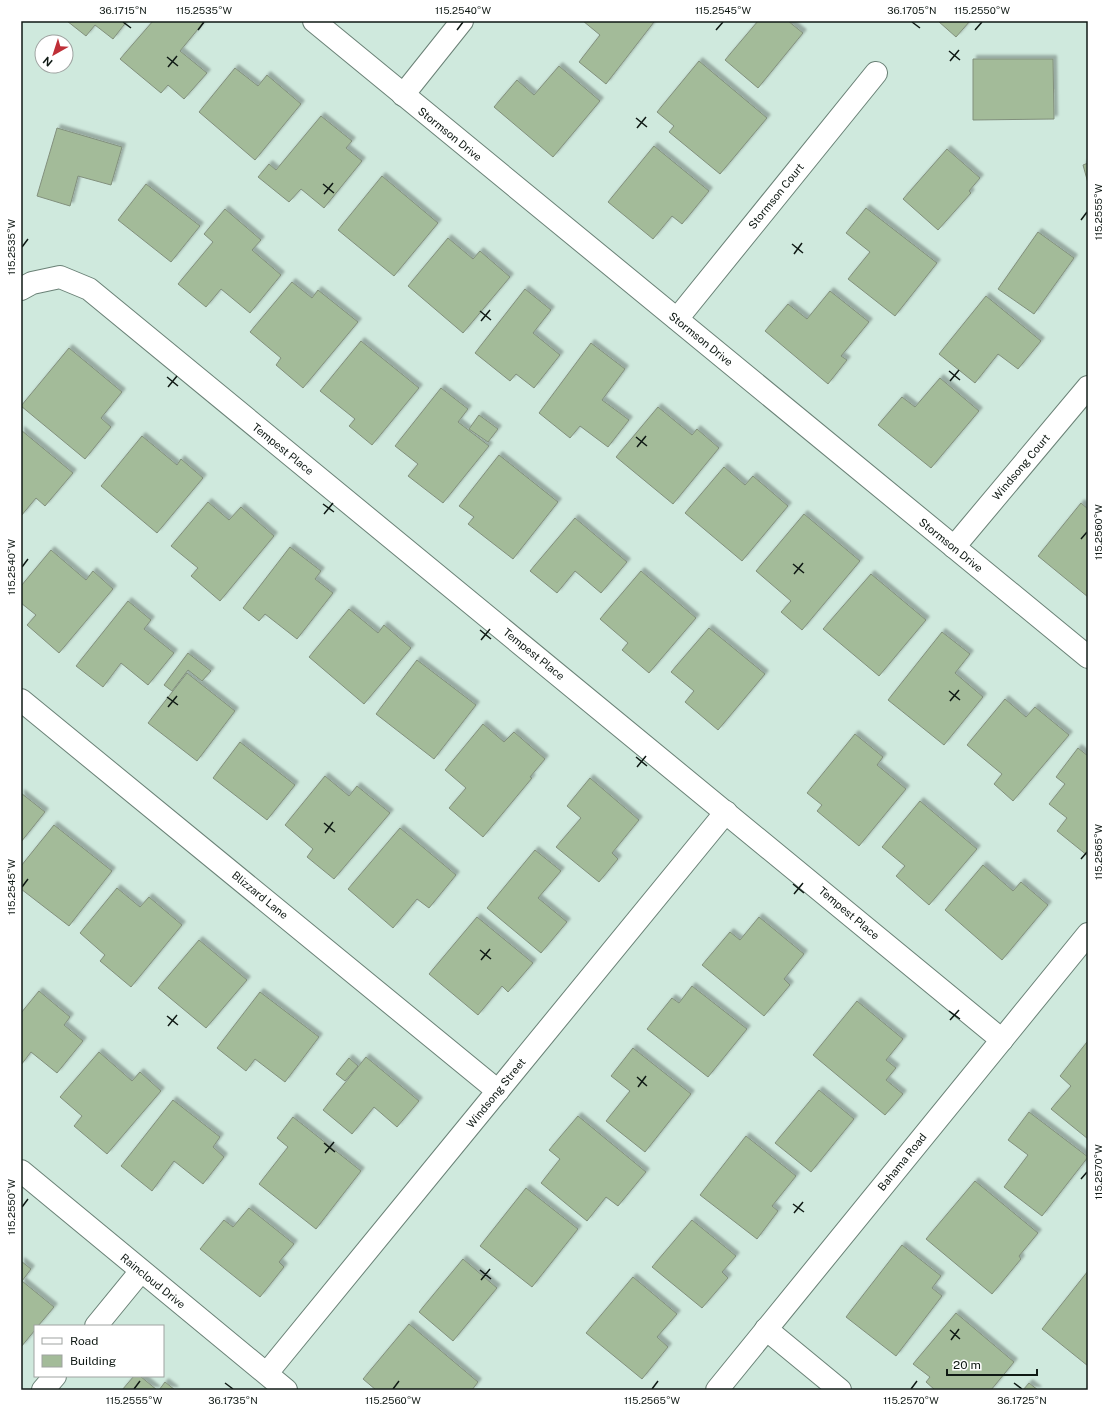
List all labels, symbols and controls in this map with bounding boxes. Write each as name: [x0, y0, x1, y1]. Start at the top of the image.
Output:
text: 36.1715°N: [99, 4, 147, 16]
text: 115.2535°W: [176, 4, 233, 16]
text: 115.2540°W: [435, 4, 491, 16]
text: 115.2545°W: [695, 4, 752, 16]
text: 36.1705°N: [887, 4, 937, 16]
text: 115.2550°W: [954, 4, 1010, 16]
north arrow: [34, 34, 74, 74]
text: N: [41, 54, 55, 69]
street label: Stormson Drive: [416, 105, 484, 163]
street label: Stormson Court: [746, 161, 806, 231]
text: 115.2555°W: [1092, 183, 1104, 240]
text: 115.2535°W: [5, 218, 17, 275]
street label: Stormson Drive: [667, 310, 735, 368]
street label: Tempest Place: [250, 421, 316, 477]
street label: Windsong Court: [990, 432, 1052, 502]
text: 115.2560°W: [1092, 504, 1104, 560]
street label: Stormson Drive: [917, 516, 985, 574]
text: 115.2540°W: [5, 539, 17, 595]
street label: Tempest Place: [501, 626, 567, 682]
text: 115.2565°W: [1092, 823, 1104, 880]
text: 115.2545°W: [5, 858, 17, 915]
street label: Blizzard Lane: [230, 869, 290, 921]
street label: Tempest Place: [816, 884, 882, 942]
street label: Windsong Street: [464, 1056, 528, 1130]
street label: Bahama Road: [875, 1131, 929, 1193]
text: 115.2570°W: [1092, 1144, 1104, 1200]
text: 115.2550°W: [5, 1179, 17, 1235]
street label: Raincloud Drive: [118, 1251, 188, 1311]
legend: [34, 1325, 164, 1377]
text: Road: [70, 1334, 98, 1348]
scale bar: [947, 1351, 1037, 1377]
text: Building: [70, 1354, 116, 1368]
text: 20 m: [953, 1358, 981, 1372]
text: 115.2555°W: [106, 1394, 163, 1406]
text: 36.1735°N: [208, 1394, 258, 1406]
text: 115.2560°W: [365, 1394, 421, 1406]
text: 115.2565°W: [624, 1394, 681, 1406]
text: 115.2570°W: [883, 1394, 939, 1406]
text: 36.1725°N: [997, 1394, 1047, 1406]

